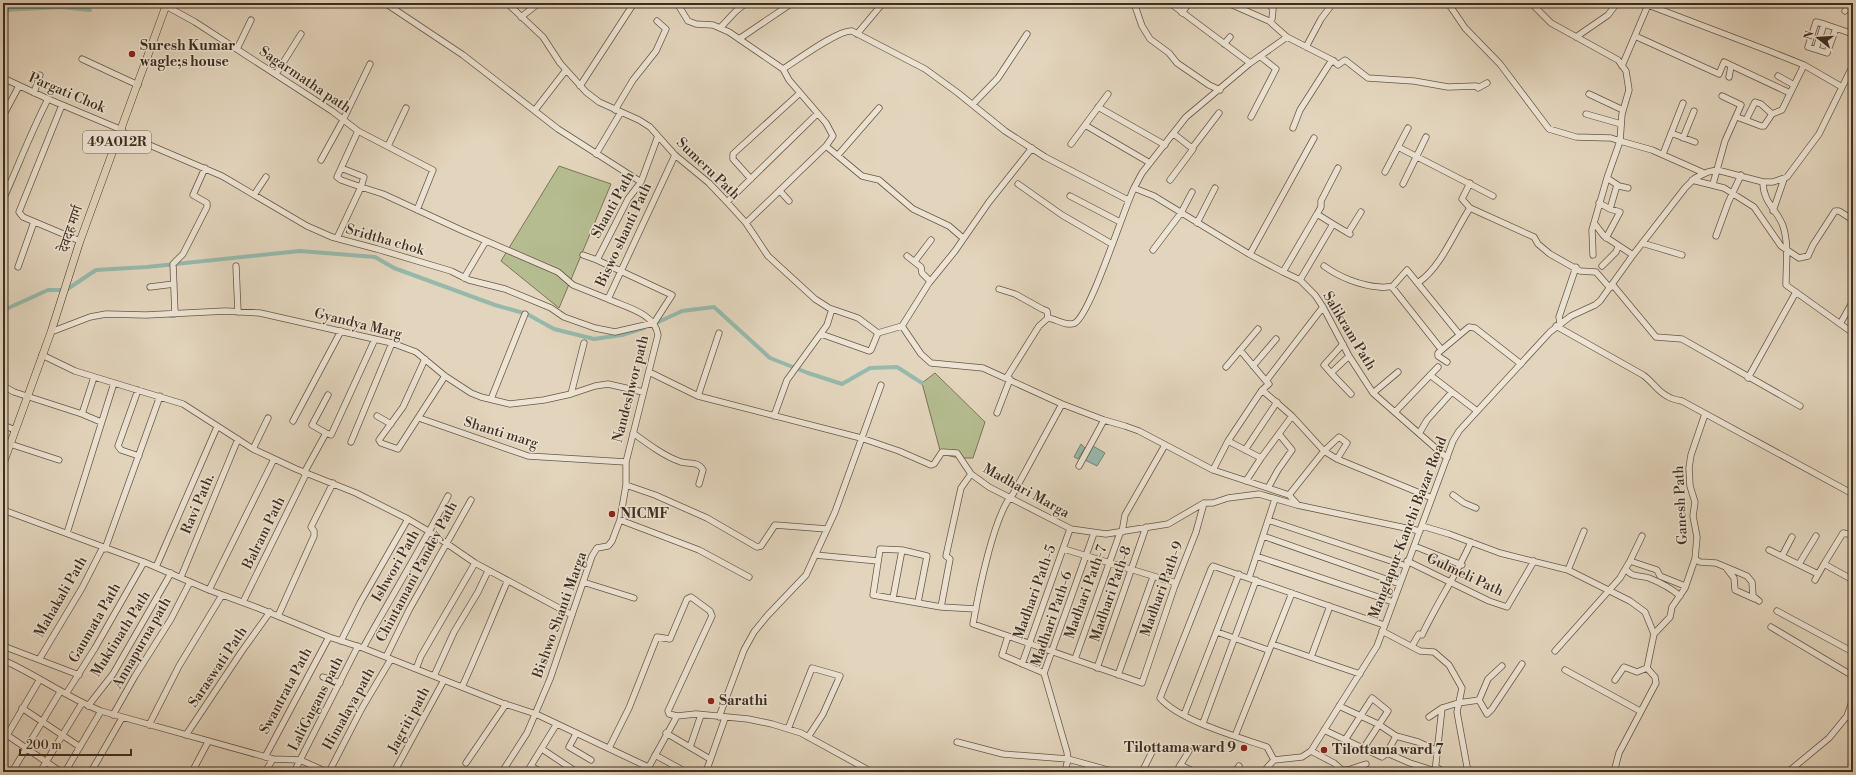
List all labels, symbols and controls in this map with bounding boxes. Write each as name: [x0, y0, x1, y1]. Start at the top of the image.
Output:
north arrow: [1798, 18, 1838, 58]
text: N: [1801, 29, 1817, 42]
place label: Suresh Kumar wagle;s house: [139, 37, 235, 71]
street label: Sagarmatha path: [256, 43, 355, 118]
marker: Suresh Kumar wagle;s house: [127, 49, 137, 59]
street label: Pargati Chok: [26, 69, 109, 118]
road number: 49A012R: [83, 131, 151, 153]
street label: Sumeru Path: [672, 134, 744, 204]
street label: Shanti Path: [587, 168, 639, 242]
street label: Biswo shanti Path: [592, 179, 656, 291]
street label: देवदह मार्ग: [53, 202, 88, 256]
street label: Sridtha chok: [344, 220, 427, 260]
street label: Salikram Path: [1318, 288, 1380, 374]
street label: Gyandya Marg: [312, 304, 405, 344]
street label: Nandeshwor path: [609, 333, 653, 445]
street label: Shanti marg: [462, 413, 541, 453]
street label: Manglapur-Kanchi Bazar Road: [1365, 434, 1451, 622]
street label: Madhari Marga: [979, 460, 1073, 523]
street label: Ganesh Path: [1670, 464, 1692, 545]
street label: Ravi Path.: [177, 471, 219, 537]
street label: Balram Path: [238, 493, 290, 573]
street label: Chintamani Pandey Path: [372, 498, 462, 645]
place label: NICMF: [620, 505, 669, 523]
marker: NICMF: [607, 509, 617, 519]
street label: Ishwori Path: [368, 526, 424, 605]
street label: Madhari Path-9: [1136, 539, 1188, 639]
street label: Madhari Path-5: [1010, 542, 1061, 642]
street label: Madhari Path-7: [1061, 543, 1111, 641]
street label: Madhari Path-8: [1086, 544, 1136, 644]
street label: Bishwo Shanti Marga: [528, 549, 592, 682]
street label: Gulmeli Path: [1424, 549, 1507, 601]
street label: Mahakali Path: [31, 553, 92, 641]
street label: Madhari Path-6: [1027, 568, 1077, 669]
street label: Gaumata Path: [65, 579, 125, 666]
street label: Muktinath Path: [87, 587, 155, 681]
street label: Annapurna path: [108, 593, 176, 693]
street label: Saraswati Path: [184, 623, 252, 711]
street label: Swantrata Path: [256, 644, 317, 737]
street label: LaliGugans path: [284, 653, 348, 754]
street label: Himalaya path: [319, 664, 379, 753]
street label: Jagriti path: [384, 683, 434, 757]
place label: Sarathi: [719, 692, 768, 710]
marker: Sarathi: [706, 696, 716, 706]
scale bar: [20, 731, 131, 757]
text: 200 m: [26, 738, 62, 753]
place label: Tilottama ward 9: [1124, 739, 1236, 757]
place label: Tilottama ward 7: [1332, 741, 1444, 759]
marker: Tilottama ward 9: [1239, 743, 1249, 753]
marker: Tilottama ward 7: [1319, 745, 1329, 755]

